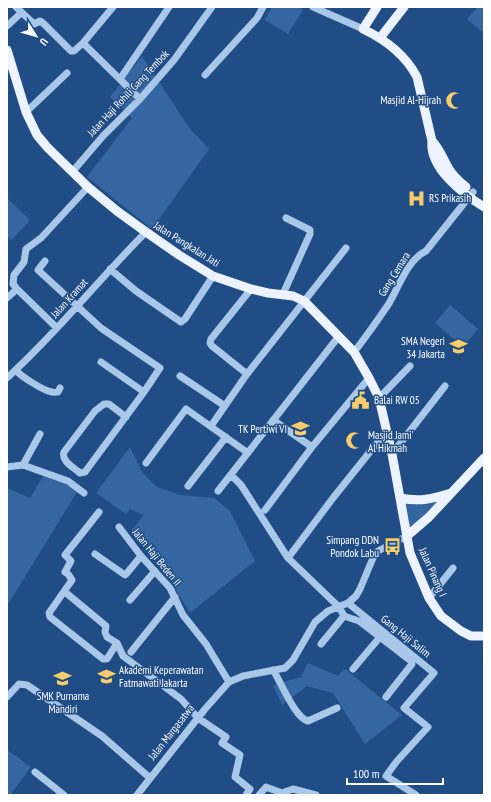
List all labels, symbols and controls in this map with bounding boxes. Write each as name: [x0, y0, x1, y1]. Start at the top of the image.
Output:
north arrow: [16, 16, 56, 56]
text: U: [36, 36, 51, 49]
street label: Jalan Haji Rohili Gang Tembok: [84, 46, 172, 140]
mosque icon: Masjid Al-Hijrah: [444, 90, 464, 110]
place label: Masjid Al-Hijrah: [380, 93, 441, 107]
hospital icon: RS Prikasih: [406, 188, 426, 208]
place label: RS Prikasih: [429, 191, 471, 205]
street label: Jalan Pangkalan Jati: [151, 218, 223, 270]
street label: Gang Cemara: [375, 249, 413, 299]
street label: Jalan Kramat: [47, 275, 90, 321]
place label: SMA Negeri 34 Jakarta: [401, 334, 445, 361]
school or university icon: SMA Negeri 34 Jakarta: [448, 337, 468, 357]
public building icon: Balai RW 05: [351, 390, 371, 410]
place label: Balai RW 05: [374, 393, 420, 407]
school or university icon: TK Pertiwi VI: [290, 419, 310, 439]
place label: TK Pertiwi VI: [238, 422, 287, 436]
place label: Masjid Jami' Al Hikmah: [368, 428, 414, 455]
mosque icon: Masjid Jami' Al Hikmah: [345, 431, 365, 451]
street label: Jalan Haji Beden II: [129, 525, 184, 589]
place label: Simpang DDN Pondok Labu: [326, 533, 379, 560]
bus stop icon: Simpang DDN Pondok Labu: [382, 536, 402, 556]
street label: Jalan Pinang I: [416, 544, 450, 599]
street label: Gang Haji Salim: [378, 612, 434, 660]
place label: Akademi Keperawatan Fatmawati Jakarta: [119, 663, 204, 690]
school or university icon: Akademi Keperawatan Fatmawati Jakarta: [96, 666, 116, 686]
school or university icon: SMK Purnama Mandiri: [53, 668, 73, 688]
place label: SMK Purnama Mandiri: [37, 689, 89, 716]
street label: Jalan Margasatwa: [144, 701, 197, 763]
scale bar: [347, 760, 443, 786]
text: 100 m: [353, 766, 380, 781]

